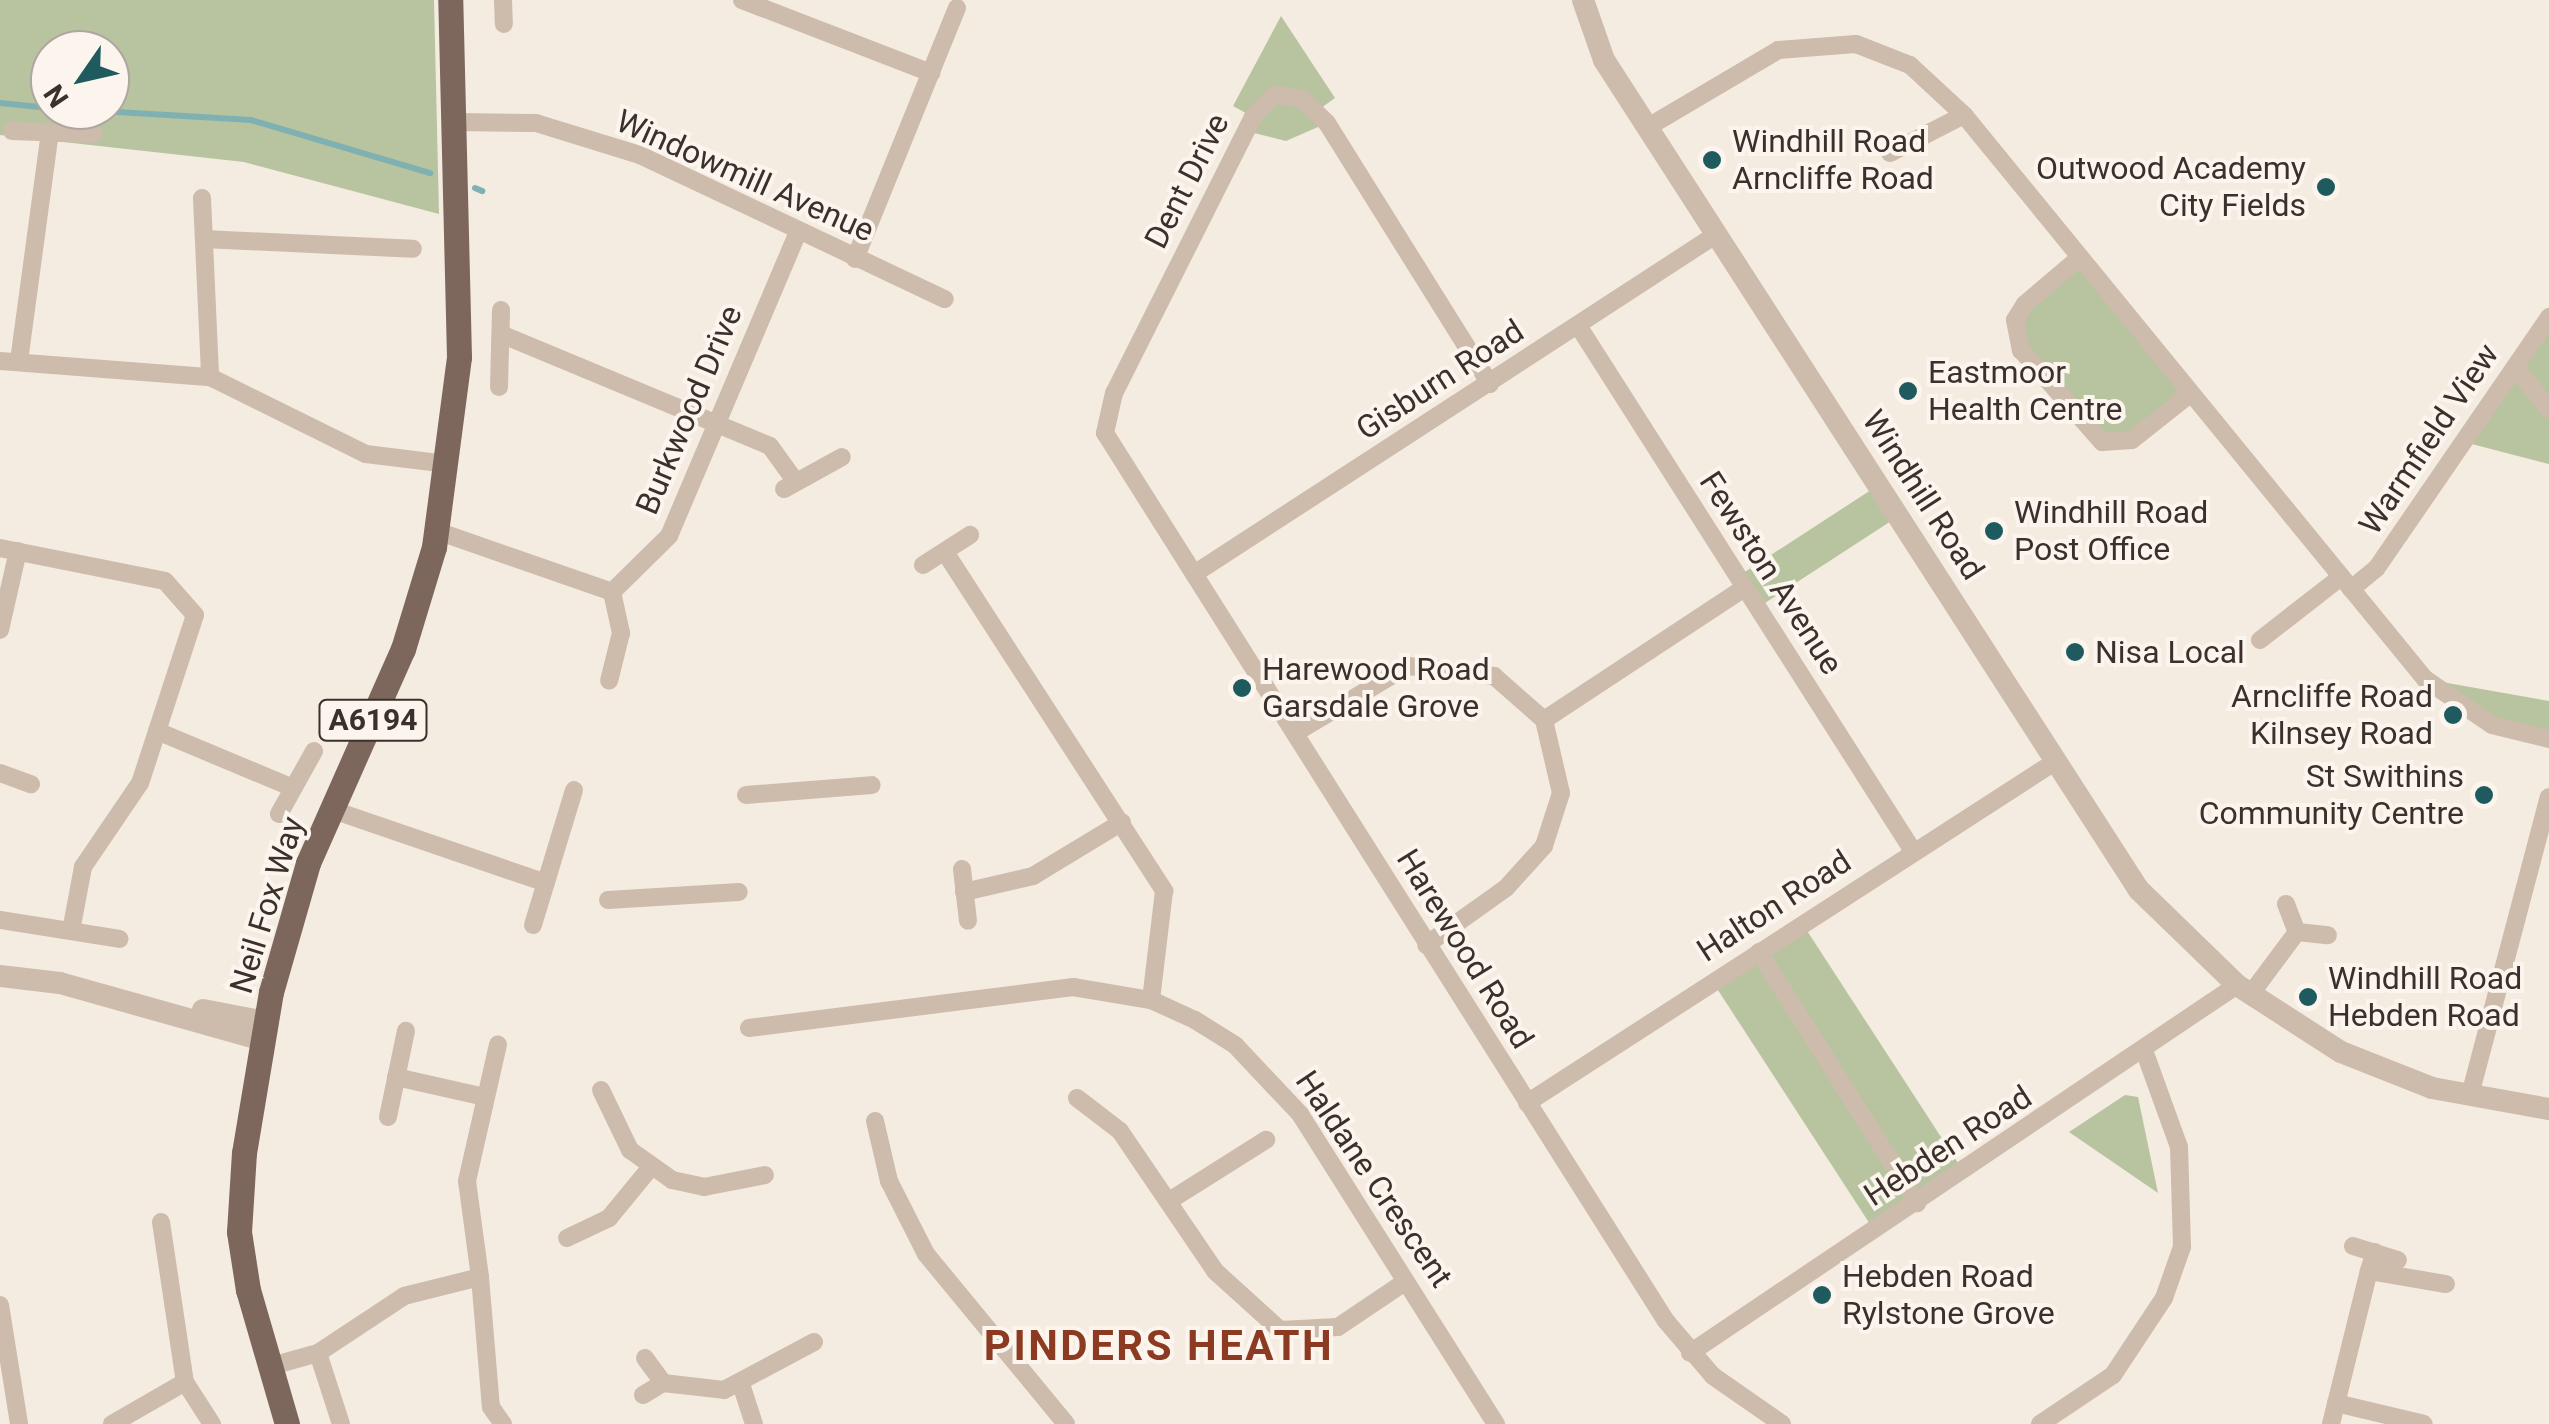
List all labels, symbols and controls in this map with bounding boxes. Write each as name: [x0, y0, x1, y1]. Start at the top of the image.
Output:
north arrow: [30, 30, 130, 130]
text: N: [37, 79, 76, 113]
street label: Windowmill Avenue: [610, 102, 880, 250]
street label: Dent Drive: [1137, 107, 1237, 255]
place label: Windhill Road Arncliffe Road: [1732, 123, 1934, 198]
marker: Windhill Road Arncliffe Road: [1701, 149, 1723, 171]
place label: Outwood Academy City Fields: [2036, 150, 2306, 225]
marker: Outwood Academy City Fields: [2315, 176, 2337, 198]
street label: Burkwood Drive: [628, 300, 750, 520]
street label: Gisburn Road: [1349, 312, 1531, 448]
street label: Warmfield View: [2351, 336, 2507, 542]
place label: Eastmoor Health Centre: [1928, 354, 2122, 429]
marker: Eastmoor Health Centre: [1897, 380, 1919, 402]
street label: Windhill Road: [1854, 403, 1992, 587]
street label: Fewston Avenue: [1691, 465, 1851, 681]
place label: Windhill Road Post Office: [2014, 494, 2208, 569]
marker: Windhill Road Post Office: [1983, 520, 2005, 542]
place label: Nisa Local: [2095, 633, 2245, 671]
marker: Nisa Local: [2064, 641, 2086, 663]
place label: Harewood Road Garsdale Grove: [1262, 651, 1490, 726]
marker: Harewood Road Garsdale Grove: [1231, 677, 1253, 699]
place label: Arncliffe Road Kilnsey Road: [2231, 678, 2433, 753]
road number: A6194: [318, 695, 428, 745]
marker: Arncliffe Road Kilnsey Road: [2442, 704, 2464, 726]
place label: St Swithins Community Centre: [2199, 758, 2464, 833]
marker: St Swithins Community Centre: [2473, 784, 2495, 806]
street label: Neil Fox Way: [222, 812, 312, 998]
street label: Harewood Road: [1388, 842, 1542, 1056]
street label: Halton Road: [1690, 842, 1858, 970]
place label: Windhill Road Hebden Road: [2328, 960, 2522, 1035]
marker: Windhill Road Hebden Road: [2297, 986, 2319, 1008]
street label: Haldane Crescent: [1287, 1063, 1461, 1295]
street label: Hebden Road: [1857, 1078, 2039, 1214]
place label: Hebden Road Rylstone Grove: [1842, 1258, 2055, 1333]
marker: Hebden Road Rylstone Grove: [1811, 1284, 1833, 1306]
district label: PINDERS HEATH: [984, 1321, 1334, 1371]

